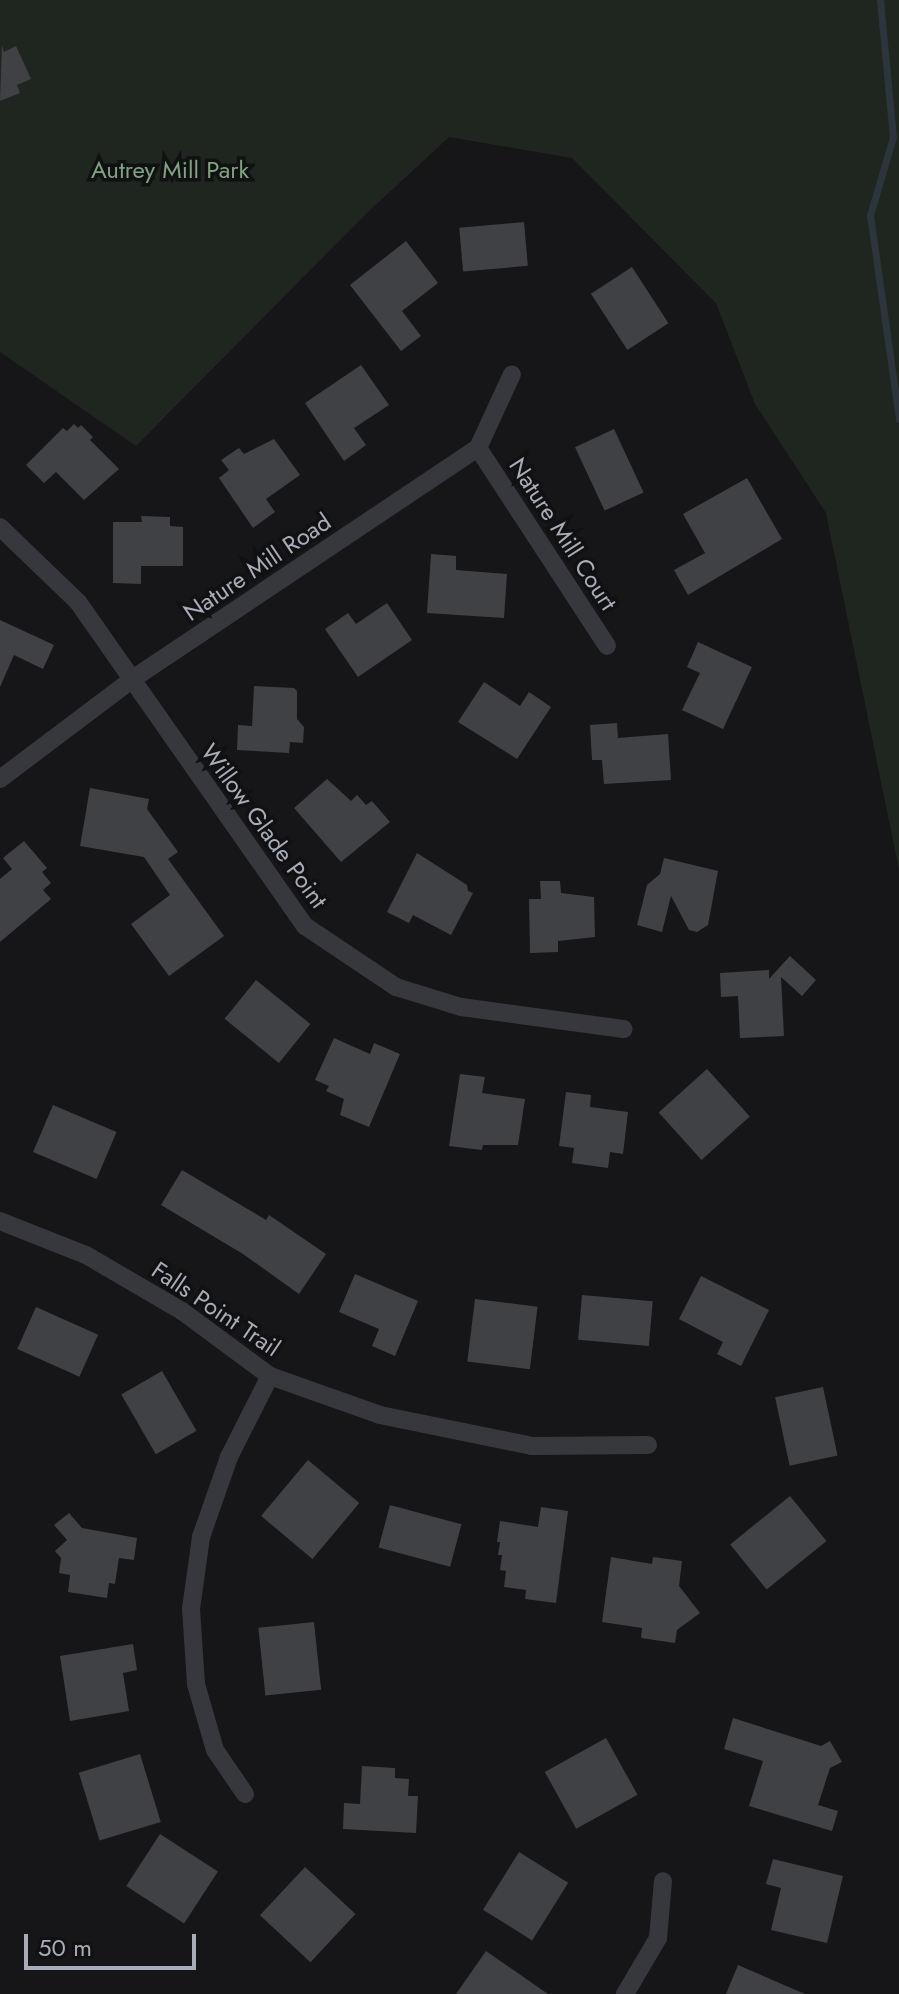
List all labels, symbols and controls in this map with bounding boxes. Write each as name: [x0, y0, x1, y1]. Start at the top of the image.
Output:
park label: Autrey Mill Park: [91, 156, 249, 184]
street label: Nature Mill Court: [503, 452, 623, 616]
street label: Nature Mill Road: [178, 507, 336, 627]
street label: Willow Glade Point: [195, 738, 333, 914]
street label: Falls Point Trail: [146, 1255, 286, 1363]
scale bar: [28, 1918, 200, 1968]
text: 50 m: [38, 1930, 92, 1965]

